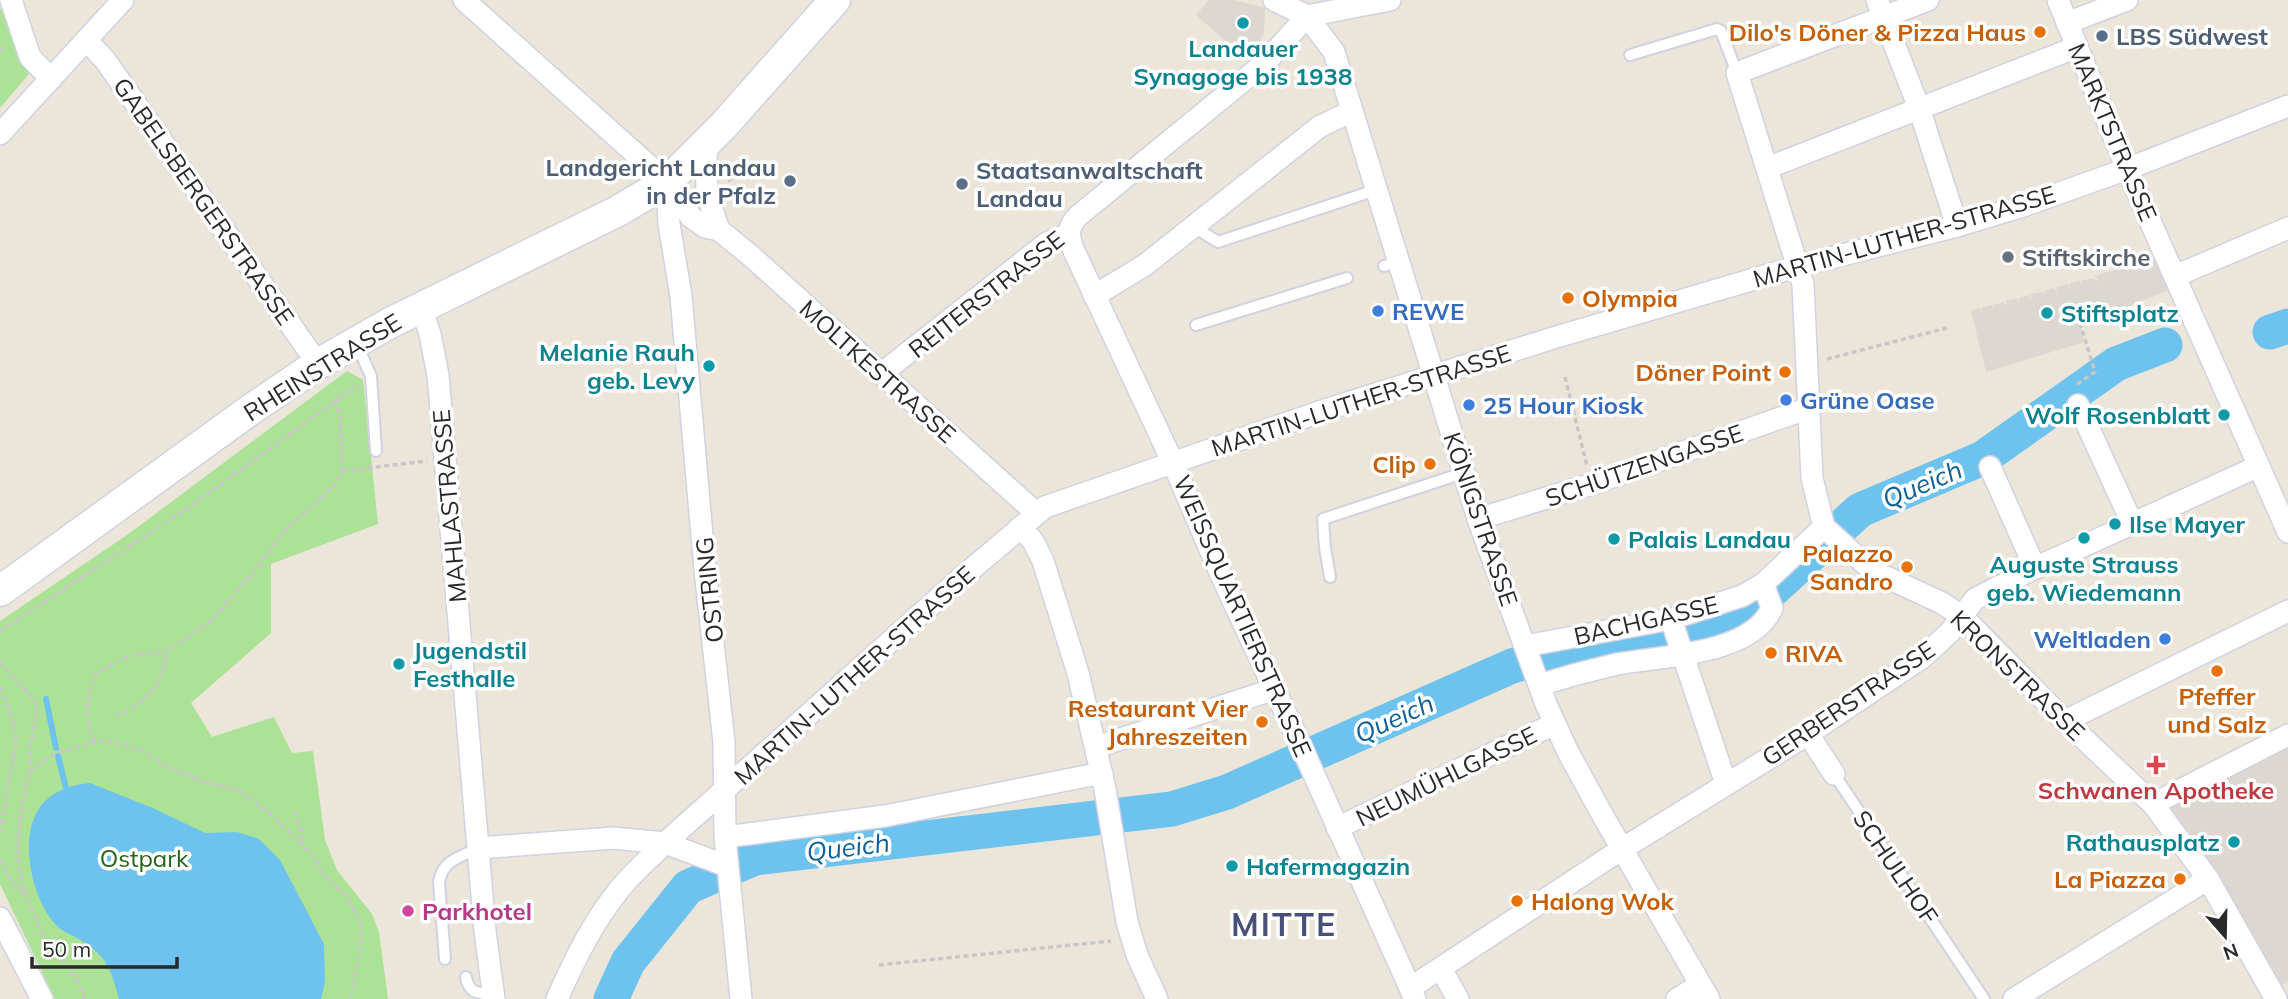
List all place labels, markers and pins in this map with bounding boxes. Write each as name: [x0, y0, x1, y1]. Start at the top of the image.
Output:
marker: Landauer Synagoge bis 1938: [1235, 15, 1251, 31]
place label: Dilo's Döner & Pizza Haus: [1729, 17, 2026, 47]
place label: LBS Südwest: [2116, 21, 2268, 51]
marker: Dilo's Döner & Pizza Haus: [2032, 24, 2048, 40]
marker: LBS Südwest: [2094, 28, 2110, 44]
place label: Landauer Synagoge bis 1938: [1134, 33, 1352, 91]
place label: Landgericht Landau in der Pfalz: [545, 152, 776, 210]
place label: Staatsanwaltschaft Landau: [976, 155, 1203, 213]
marker: Landgericht Landau in der Pfalz: [782, 173, 798, 189]
marker: Staatsanwaltschaft Landau: [954, 176, 970, 192]
place label: Stiftskirche: [2022, 242, 2150, 272]
marker: Stiftskirche: [2000, 249, 2016, 265]
place label: Olympia: [1582, 283, 1678, 313]
marker: Olympia: [1560, 290, 1576, 306]
place label: REWE: [1392, 296, 1464, 326]
place label: Stiftsplatz: [2061, 298, 2179, 328]
marker: REWE: [1370, 303, 1386, 319]
marker: Stiftsplatz: [2039, 305, 2055, 321]
place label: Melanie Rauh geb. Levy: [539, 337, 696, 395]
place label: Döner Point: [1635, 357, 1771, 387]
marker: Melanie Rauh geb. Levy: [701, 358, 717, 374]
marker: Döner Point: [1777, 364, 1793, 380]
place label: Grüne Oase: [1800, 385, 1935, 415]
place label: 25 Hour Kiosk: [1483, 390, 1644, 420]
marker: Grüne Oase: [1778, 392, 1794, 408]
marker: 25 Hour Kiosk: [1461, 397, 1477, 413]
place label: Wolf Rosenblatt: [2025, 400, 2210, 430]
marker: Wolf Rosenblatt: [2216, 407, 2232, 423]
place label: Clip: [1372, 449, 1416, 479]
marker: Clip: [1422, 456, 1438, 472]
place label: Ilse Mayer: [2129, 509, 2245, 539]
marker: Ilse Mayer: [2107, 516, 2123, 532]
place label: Palais Landau: [1628, 524, 1791, 554]
marker: Auguste Strauss geb. Wiedemann: [2076, 530, 2092, 546]
marker: Palais Landau: [1606, 531, 1622, 547]
place label: Palazzo Sandro: [1802, 538, 1893, 596]
place label: Auguste Strauss geb. Wiedemann: [1987, 549, 2181, 607]
marker: Palazzo Sandro: [1899, 559, 1915, 575]
place label: Weltladen: [2033, 624, 2151, 654]
marker: Weltladen: [2157, 631, 2173, 647]
place label: Jugendstil Festhalle: [413, 635, 527, 693]
place label: RIVA: [1785, 638, 1843, 668]
marker: RIVA: [1763, 645, 1779, 661]
marker: Jugendstil Festhalle: [391, 656, 407, 672]
marker: Pfeffer und Salz: [2209, 663, 2225, 679]
place label: Pfeffer und Salz: [2167, 681, 2267, 739]
place label: Restaurant Vier Jahreszeiten: [1068, 693, 1249, 751]
marker: Restaurant Vier Jahreszeiten: [1254, 714, 1270, 730]
marker: Schwanen Apotheke: [2148, 757, 2164, 773]
place label: Schwanen Apotheke: [2038, 775, 2274, 805]
place label: Rathausplatz: [2066, 827, 2220, 857]
marker: Rathausplatz: [2226, 834, 2242, 850]
place label: Hafermagazin: [1246, 851, 1410, 881]
marker: Hafermagazin: [1224, 858, 1240, 874]
place label: La Piazza: [2054, 864, 2166, 894]
marker: La Piazza: [2172, 871, 2188, 887]
place label: Halong Wok: [1531, 886, 1675, 916]
marker: Halong Wok: [1509, 893, 1525, 909]
place label: Parkhotel: [422, 896, 532, 926]
marker: Parkhotel: [400, 903, 416, 919]

